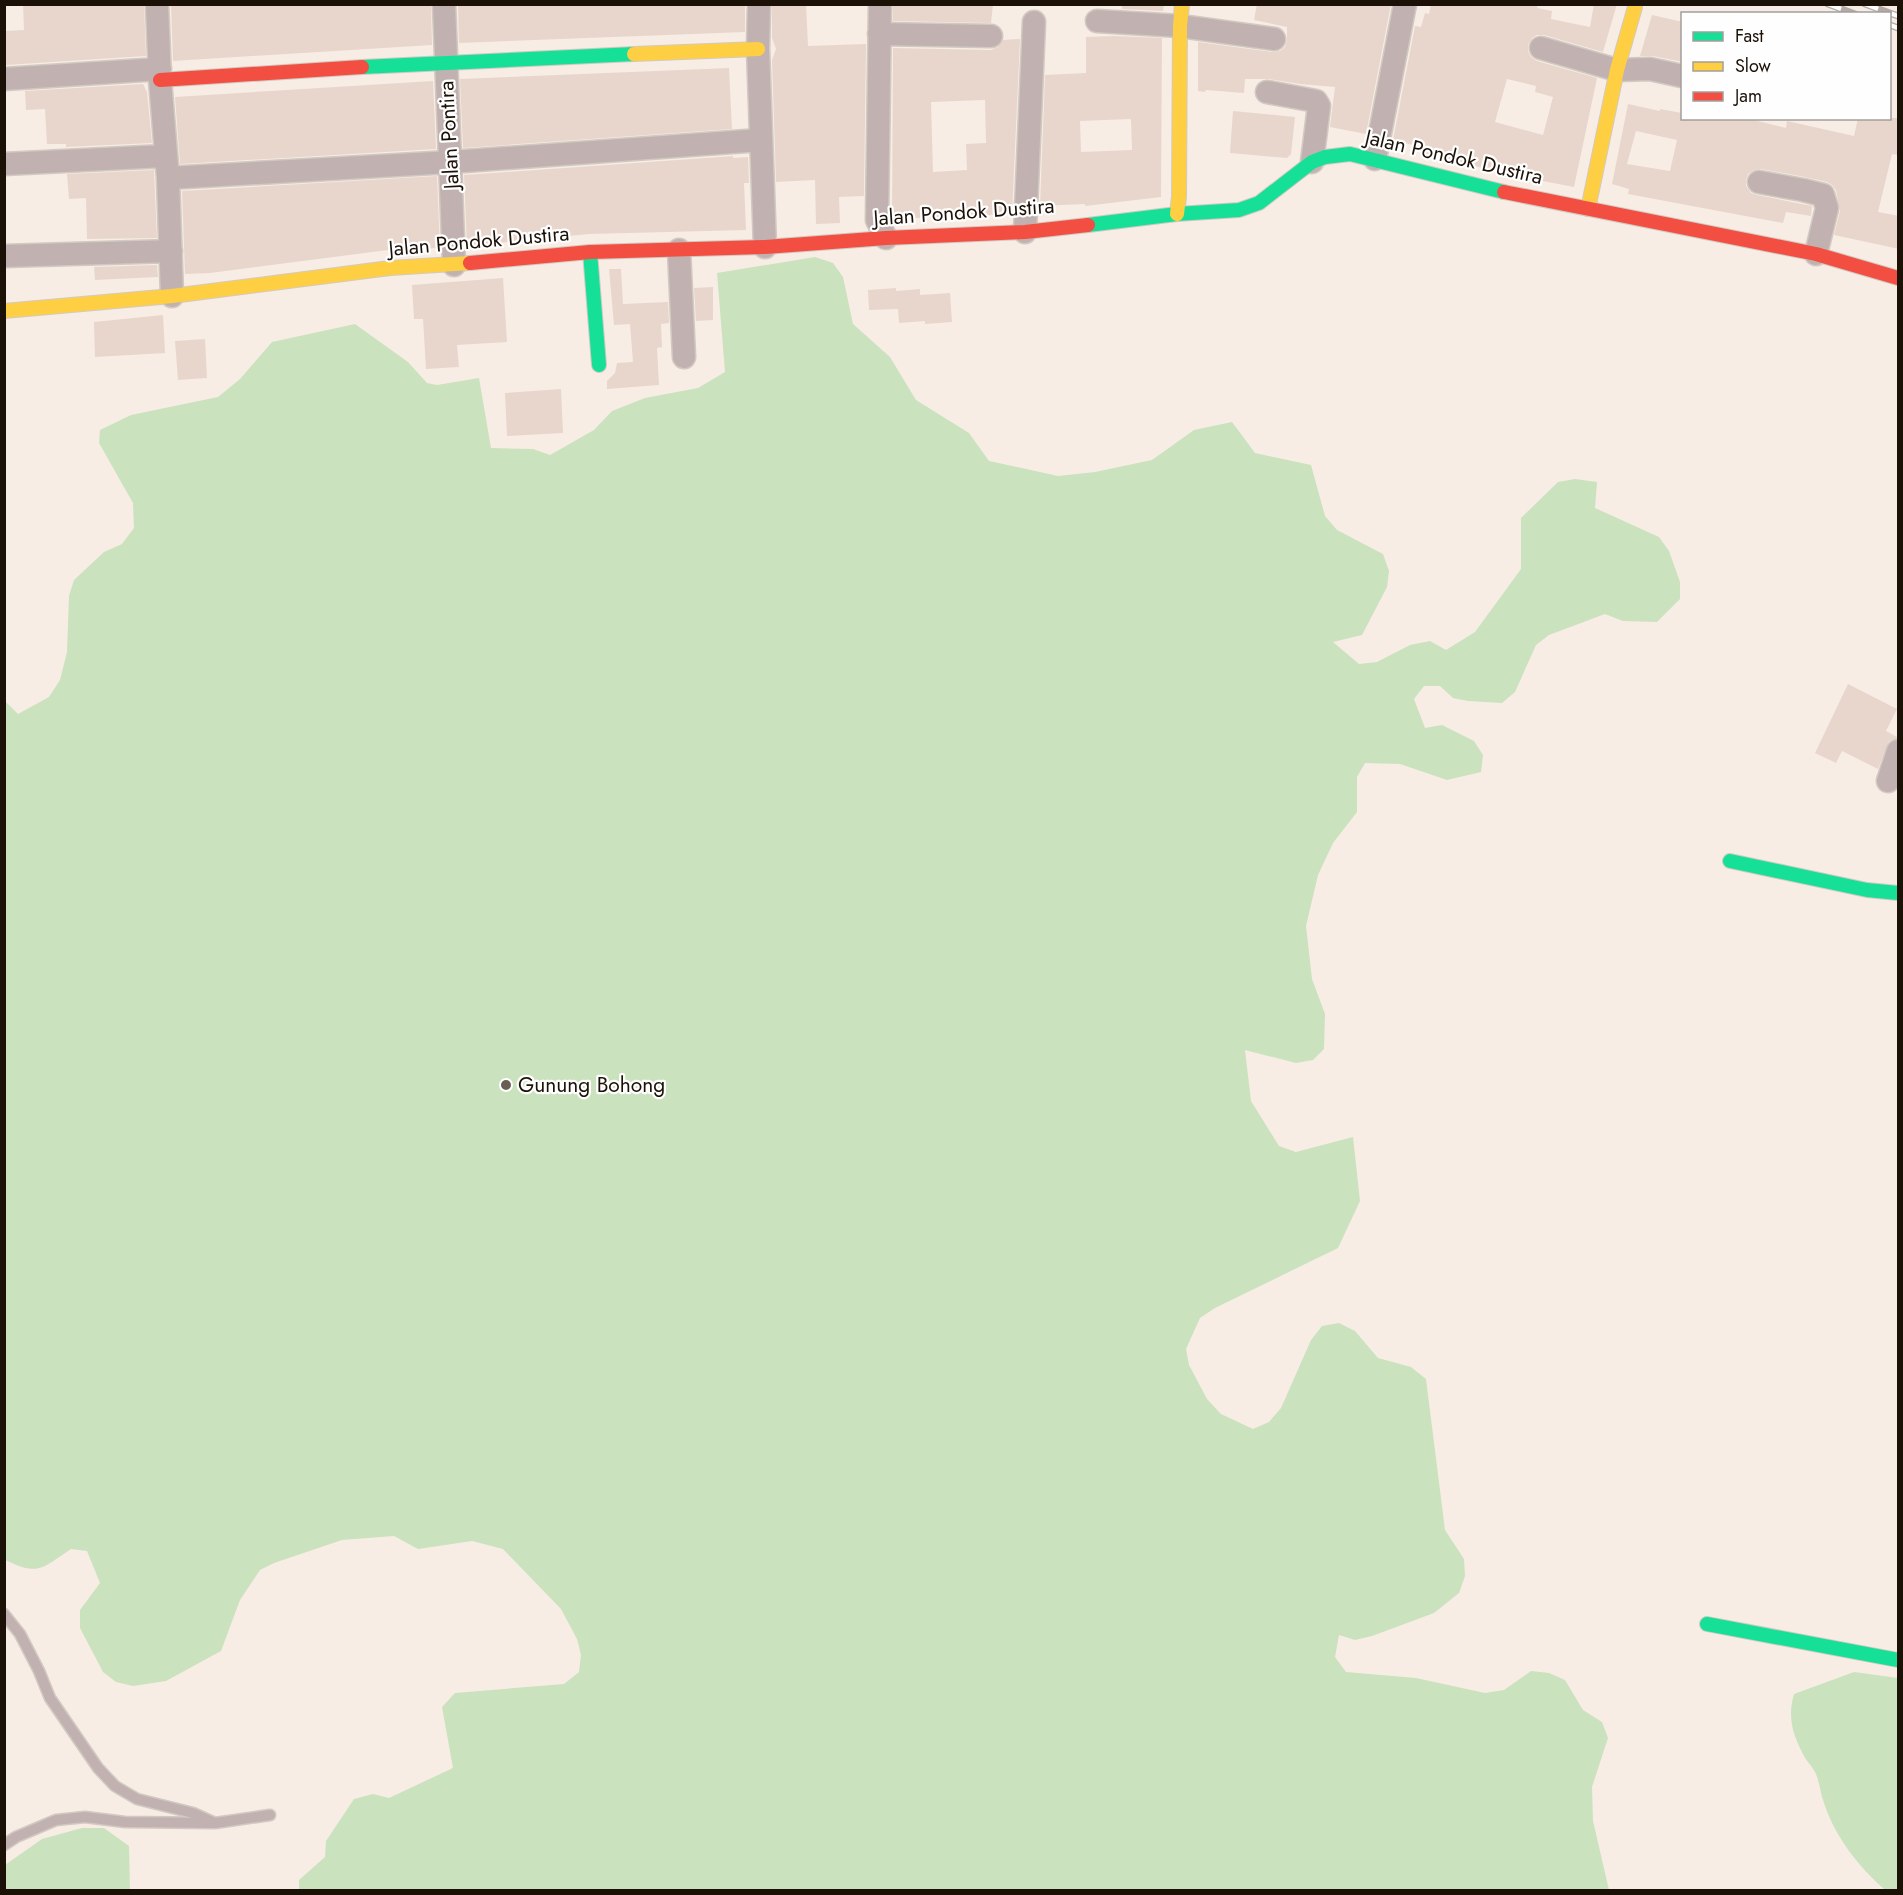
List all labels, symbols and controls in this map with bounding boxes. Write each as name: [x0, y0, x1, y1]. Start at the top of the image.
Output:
legend: [1681, 12, 1891, 120]
text: Fast: [1735, 23, 1764, 49]
text: Slow: [1735, 53, 1772, 79]
street label: Jalan Pontira: [431, 80, 467, 193]
text: Jam: [1733, 83, 1762, 109]
street label: Jalan Pondok Dustira: [1359, 121, 1546, 192]
street label: Jalan Pondok Dustira: [870, 191, 1055, 233]
street label: Jalan Pondok Dustira: [384, 218, 571, 264]
place label: Gunung Bohong: [518, 1070, 665, 1100]
marker: Gunung Bohong: [499, 1078, 513, 1092]

